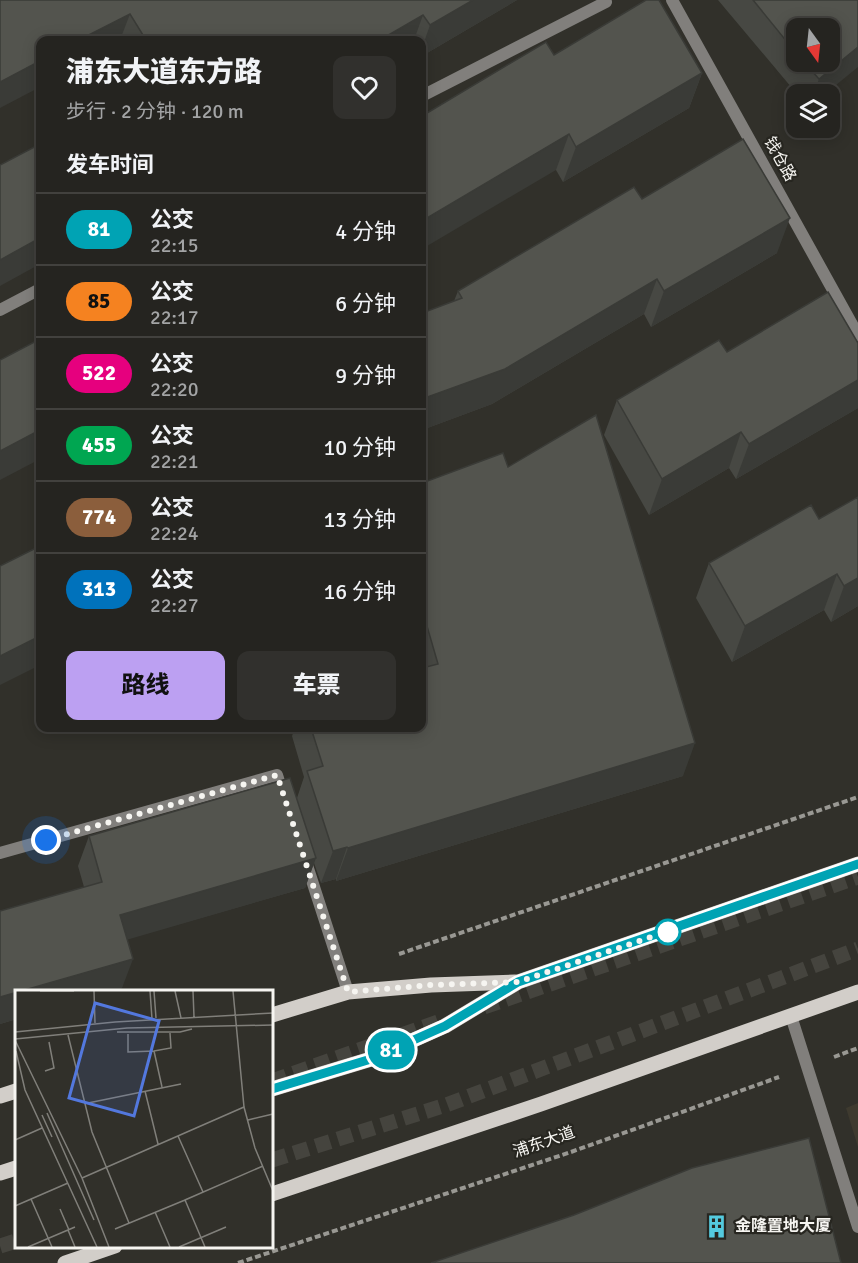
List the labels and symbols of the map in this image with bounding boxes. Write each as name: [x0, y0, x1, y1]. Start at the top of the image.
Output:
north arrow: [786, 18, 840, 72]
street label: 钱仓路: [760, 133, 800, 185]
your location: [31, 825, 61, 855]
unlabelled marker: [655, 919, 681, 945]
inset map: [15, 990, 273, 1248]
line badge: 81: [364, 1030, 418, 1070]
street label: 浦东大道: [510, 1122, 578, 1162]
building icon: 金隆置地大厦: [704, 1213, 730, 1239]
place label: 金隆置地大厦: [735, 1216, 831, 1236]

